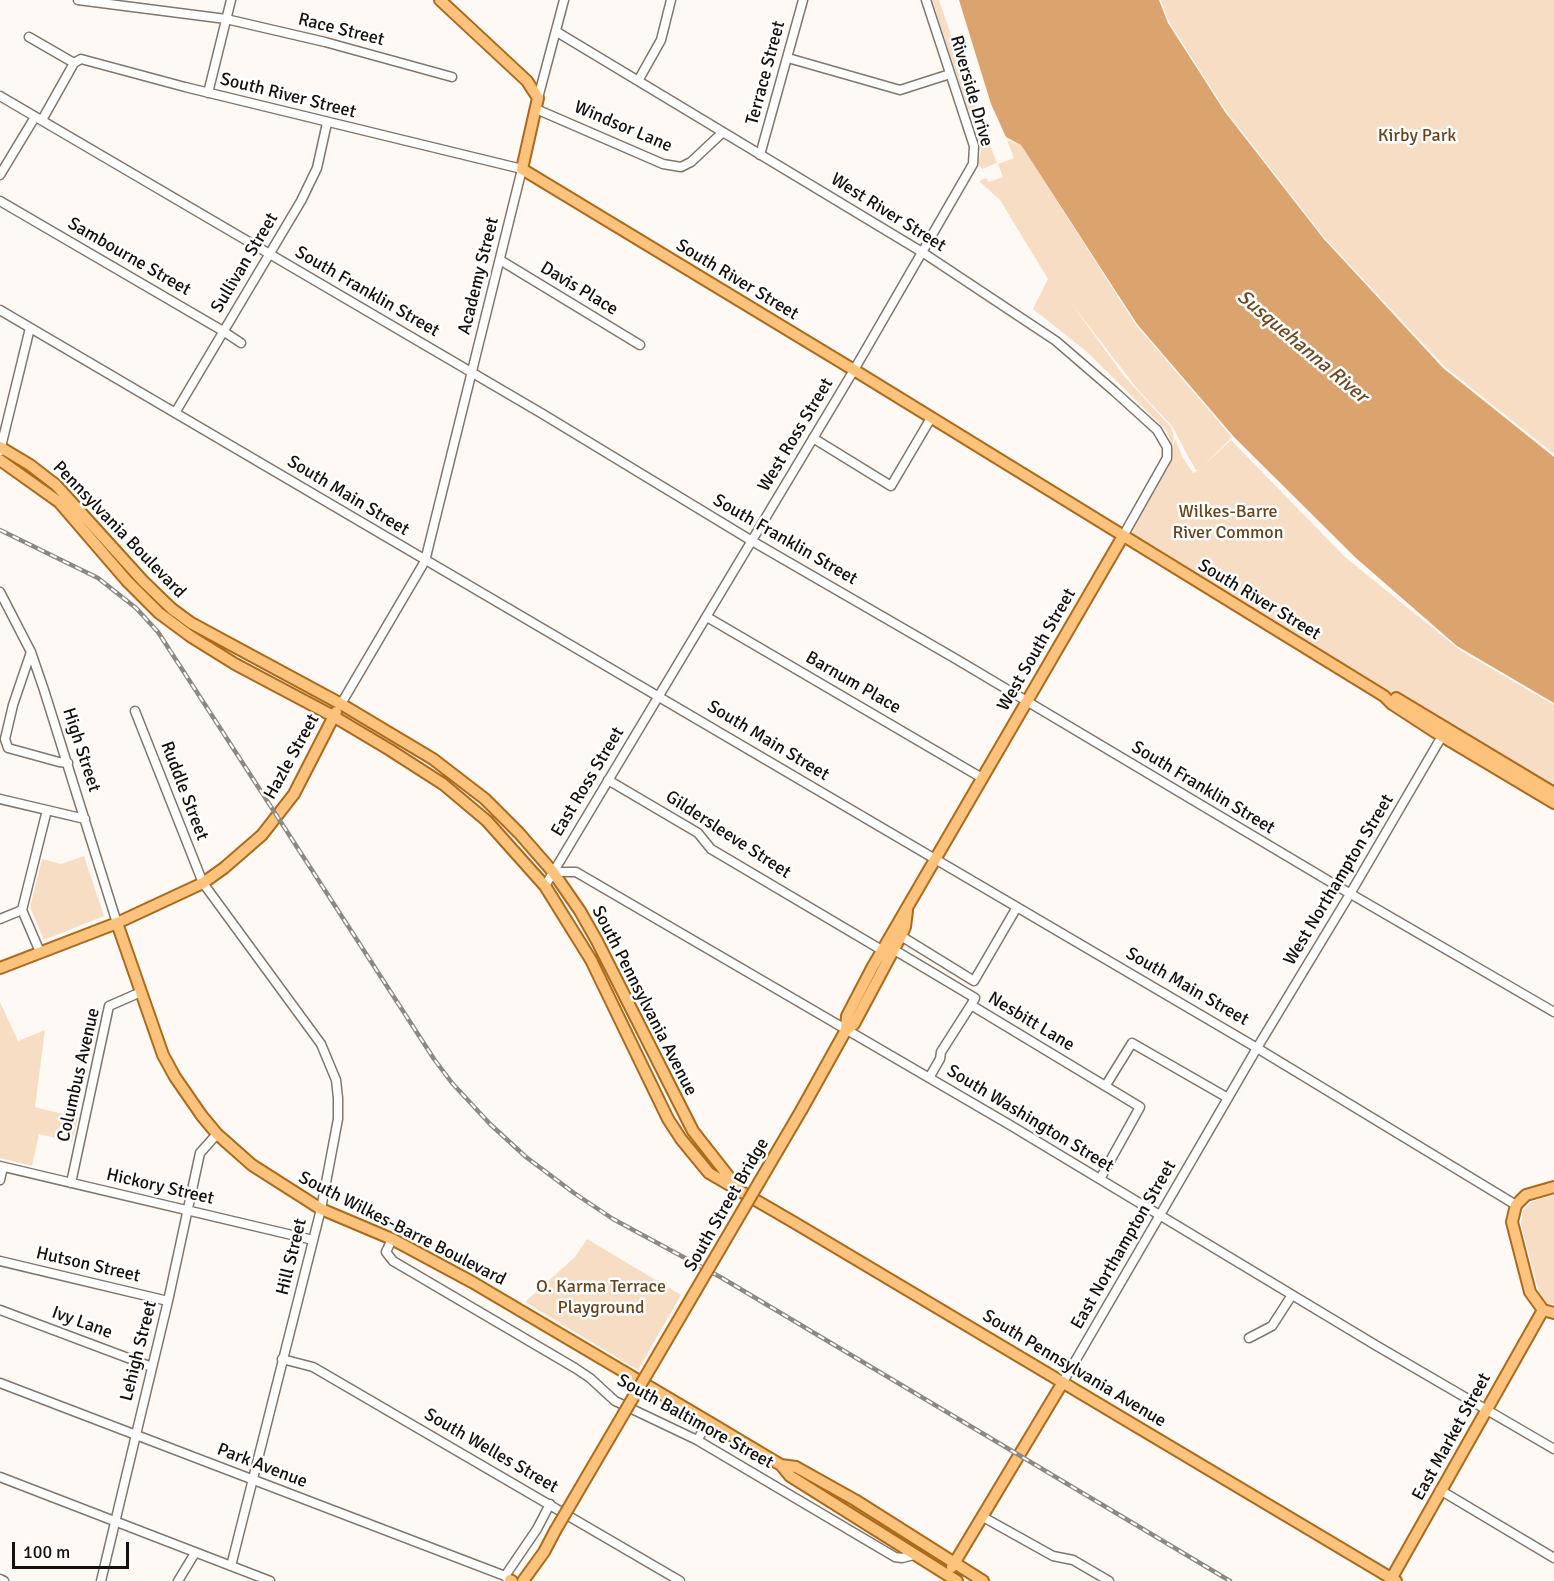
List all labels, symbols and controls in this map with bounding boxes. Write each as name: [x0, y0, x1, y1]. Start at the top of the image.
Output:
street label: Race Street: [296, 9, 386, 51]
street label: Terrace Street: [742, 19, 790, 127]
street label: Riverside Drive: [945, 33, 997, 149]
street label: South River Street: [218, 69, 358, 123]
street label: Windsor Lane: [571, 97, 675, 157]
park label: Kirby Park: [1378, 125, 1456, 147]
street label: West River Street: [826, 169, 950, 257]
street label: Sullivan Street: [207, 209, 283, 317]
street label: Sambourne Street: [64, 213, 194, 301]
street label: Academy Street: [454, 215, 504, 337]
street label: South River Street: [672, 235, 802, 325]
street label: South Franklin Street: [291, 242, 443, 342]
street label: Davis Place: [536, 257, 622, 321]
water label: Susquehanna River: [1232, 285, 1372, 409]
street label: West Ross Street: [754, 374, 838, 496]
street label: South Main Street: [283, 451, 413, 541]
street label: Pennsylvania Boulevard: [48, 457, 190, 603]
street label: South Franklin Street: [709, 490, 861, 590]
park label: Wilkes-Barre River Common: [1172, 501, 1284, 544]
street label: South River Street: [1194, 555, 1324, 645]
street label: West South Street: [993, 585, 1081, 715]
street label: Barnum Place: [801, 647, 905, 719]
street label: South Main Street: [703, 696, 833, 786]
street label: High Street: [57, 705, 105, 795]
street label: Hazle Street: [260, 711, 324, 803]
street label: East Ross Street: [547, 723, 629, 841]
street label: South Franklin Street: [1127, 737, 1279, 839]
street label: Ruddle Street: [155, 738, 213, 844]
street label: Gildersleeve Street: [661, 786, 795, 884]
street label: West Northampton Street: [1279, 791, 1399, 969]
street label: South Pennsylvania Avenue: [587, 902, 701, 1100]
street label: South Main Street: [1122, 943, 1252, 1031]
street label: Nesbitt Lane: [984, 988, 1078, 1056]
street label: Columbus Avenue: [53, 1006, 105, 1144]
street label: South Washington Street: [943, 1061, 1117, 1177]
street label: South Street Bridge: [680, 1134, 774, 1276]
street label: East Northampton Street: [1067, 1157, 1181, 1333]
street label: Hickory Street: [104, 1164, 216, 1210]
street label: South Wilkes-Barre Boulevard: [295, 1167, 509, 1291]
street label: Hill Street: [272, 1216, 312, 1298]
street label: Hutson Street: [34, 1243, 142, 1287]
park label: O. Karma Terrace Playground: [536, 1276, 666, 1318]
street label: Lehigh Street: [116, 1299, 162, 1403]
street label: Ivy Lane: [49, 1302, 115, 1344]
street label: South Pennsylvania Avenue: [978, 1306, 1170, 1432]
street label: East Market Street: [1408, 1369, 1496, 1505]
street label: South Baltimore Street: [613, 1370, 777, 1474]
street label: South Welles Street: [420, 1404, 562, 1498]
street label: Park Avenue: [214, 1439, 310, 1493]
scale bar: [15, 1530, 132, 1568]
text: 100 m: [23, 1541, 70, 1563]

